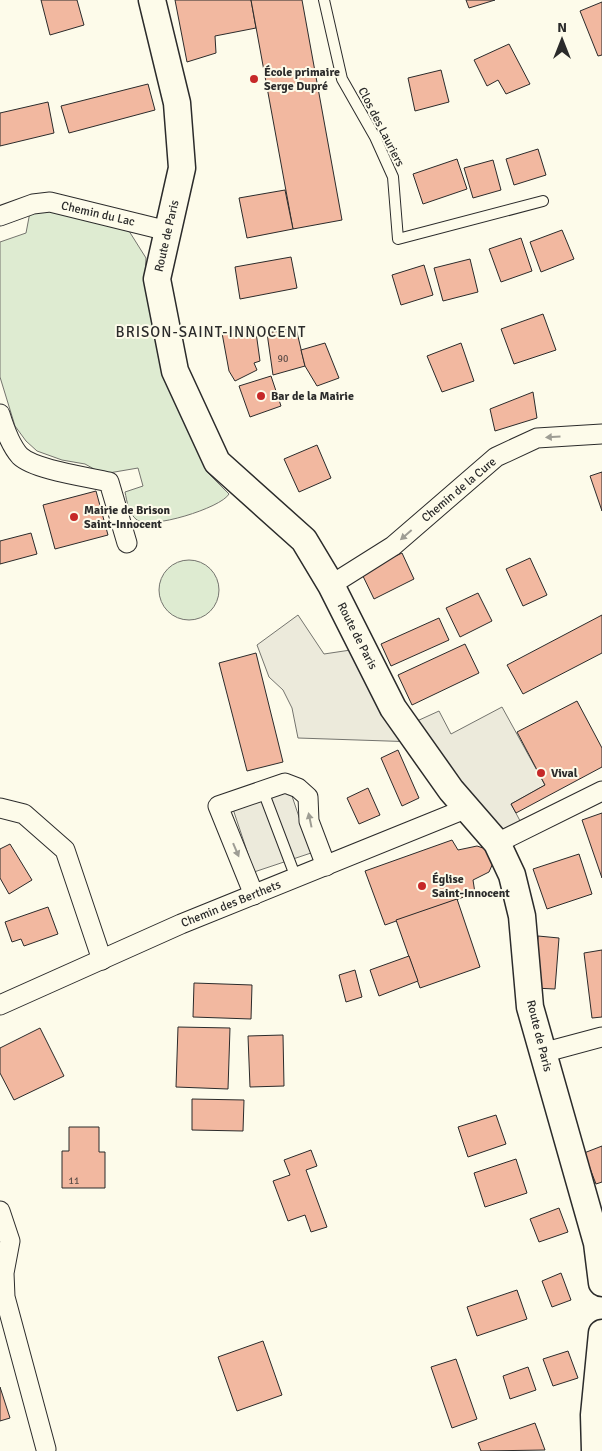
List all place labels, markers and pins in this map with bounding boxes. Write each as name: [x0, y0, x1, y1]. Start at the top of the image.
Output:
place label: École primaire Serge Dupré: [264, 65, 340, 94]
marker: École primaire Serge Dupré: [248, 73, 260, 85]
place label: Bar de la Mairie: [271, 389, 354, 404]
marker: Bar de la Mairie: [255, 390, 267, 402]
place label: Mairie de Brison Saint-Innocent: [84, 503, 170, 532]
marker: Mairie de Brison Saint-Innocent: [68, 511, 80, 523]
place label: Vival: [551, 766, 578, 781]
marker: Vival: [535, 767, 547, 779]
place label: Église Saint-Innocent: [432, 872, 510, 901]
marker: Église Saint-Innocent: [416, 880, 428, 892]

